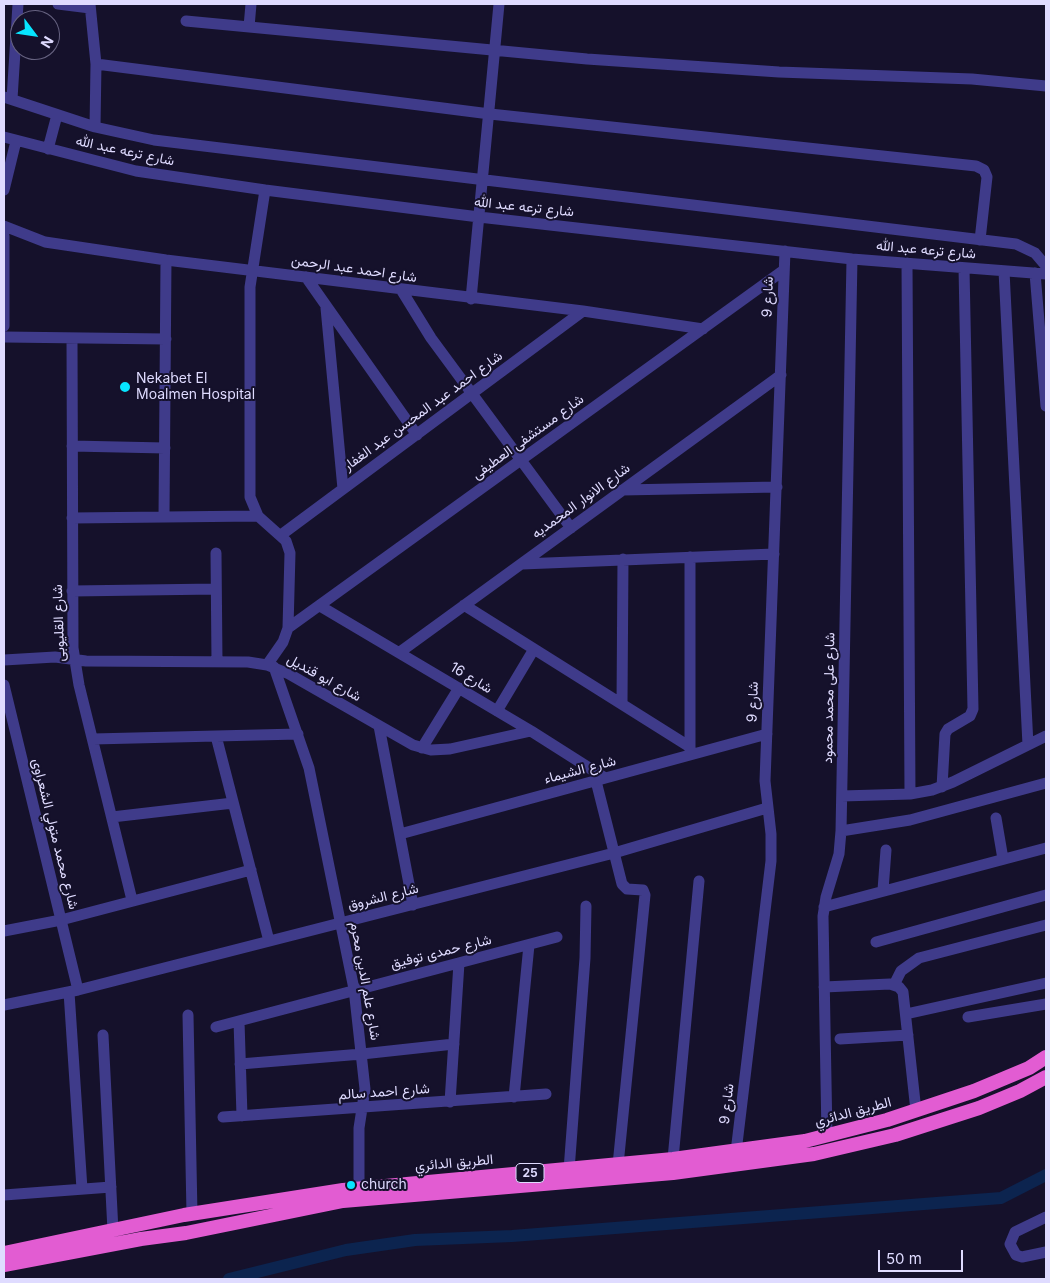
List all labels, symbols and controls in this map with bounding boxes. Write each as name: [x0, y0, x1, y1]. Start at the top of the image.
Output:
north arrow: [10, 10, 60, 60]
text: N: [37, 34, 57, 51]
street label: شارع ترعه عبد الله: [74, 132, 176, 170]
street label: شارع ترعه عبد الله: [473, 193, 575, 221]
street label: شارع ترعه عبد الله: [875, 237, 977, 263]
street label: شارع احمد عبد الرحمن: [290, 252, 418, 286]
street label: شارع 9: [759, 276, 777, 318]
street label: شارع احمد عبد المحسن عبد الغفار: [340, 348, 506, 474]
place label: Nekabet El Moalmen Hospital: [136, 371, 255, 404]
marker: Nekabet El Moalmen Hospital: [118, 380, 132, 394]
street label: شارع مستشفى العطيفى: [469, 391, 587, 483]
street label: شارع الانوار المحمديه: [529, 460, 633, 542]
street label: شارع القليوبى: [49, 584, 69, 662]
street label: شارع على محمد محمود: [819, 632, 839, 764]
street label: شارع ابو قنديل: [284, 651, 364, 705]
street label: شارع 16: [447, 659, 495, 697]
street label: شارع 9: [744, 681, 762, 723]
street label: شارع الشيماء: [542, 752, 618, 788]
street label: شارع محمد متولي الشعراوى: [28, 757, 82, 911]
street label: شارع الشروق: [346, 880, 420, 914]
street label: شارع علم الدين محرم: [346, 921, 384, 1041]
street label: شارع حمدى توفيق: [389, 931, 493, 973]
street label: شارع احمد سالم: [338, 1080, 430, 1104]
street label: شارع 9: [716, 1083, 738, 1125]
street label: الطريق الدائري: [813, 1094, 893, 1130]
street label: الطريق الدائري: [414, 1151, 494, 1175]
road number: 25: [516, 1164, 544, 1182]
place label: church: [361, 1177, 407, 1193]
marker: church: [345, 1179, 357, 1191]
scale bar: [880, 1240, 965, 1272]
text: 50 m: [886, 1249, 922, 1268]

